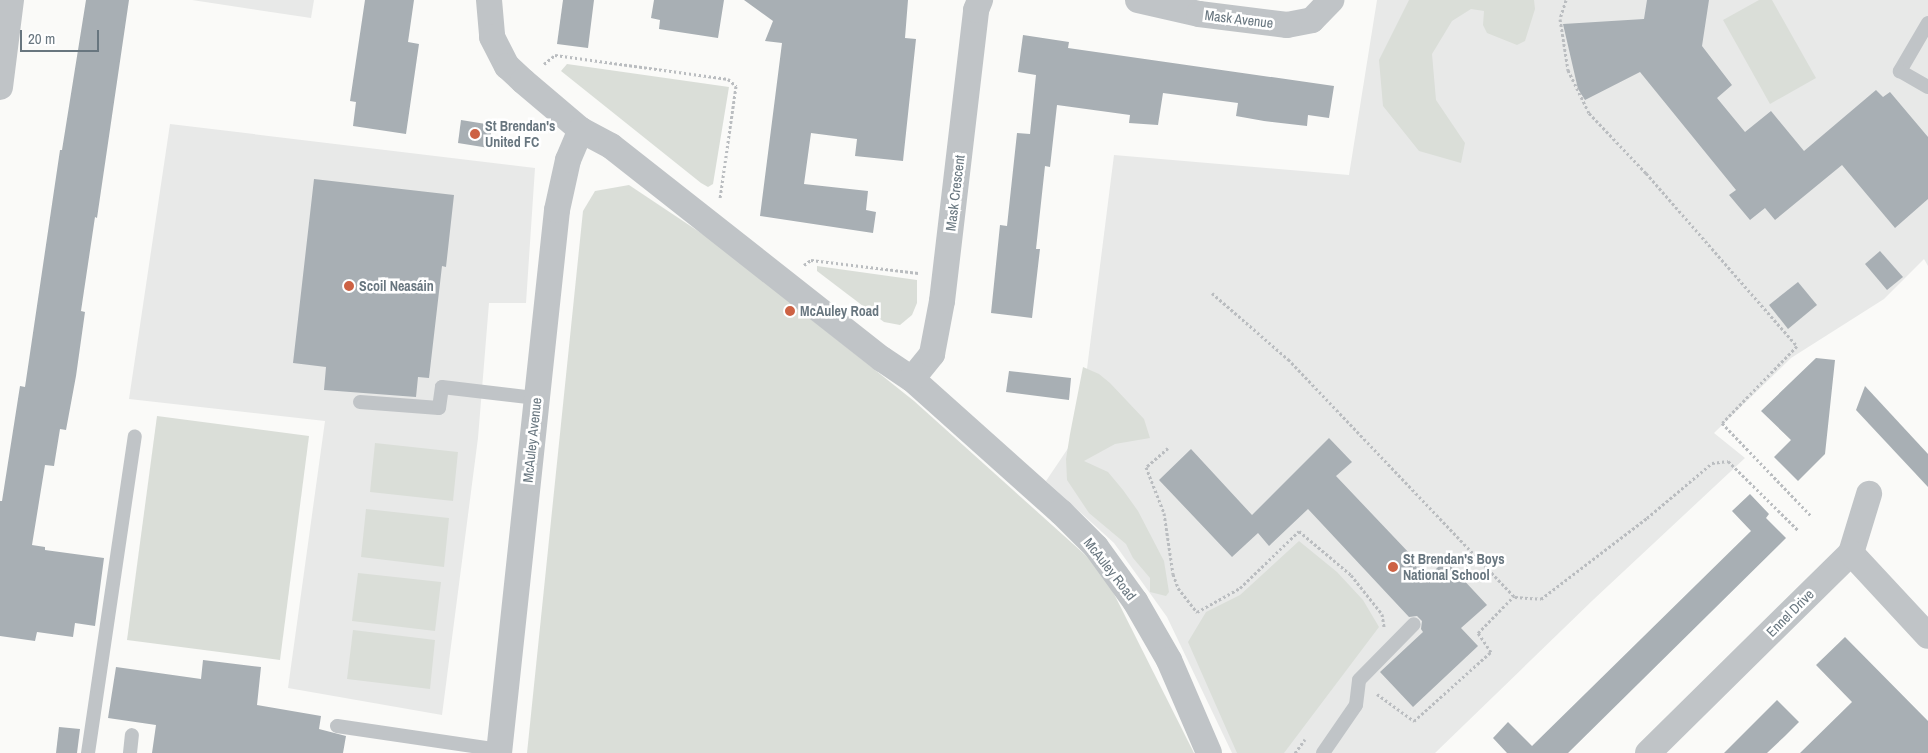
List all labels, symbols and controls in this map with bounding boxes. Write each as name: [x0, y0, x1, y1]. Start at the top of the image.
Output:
street label: Mask Avenue: [1204, 6, 1274, 32]
scale bar: [22, 20, 101, 52]
text: 20 m: [28, 28, 55, 49]
place label: St Brendan's United FC: [485, 118, 555, 150]
marker: St Brendan's United FC: [469, 128, 481, 140]
street label: Mask Crescent: [942, 154, 968, 232]
place label: Scoil Neasáin: [359, 278, 434, 294]
marker: Scoil Neasáin: [343, 280, 355, 292]
place label: McAuley Road: [800, 303, 879, 319]
marker: McAuley Road: [784, 305, 796, 317]
street label: McAuley Avenue: [519, 396, 545, 484]
street label: McAuley Road: [1080, 534, 1140, 604]
place label: St Brendan's Boys National School: [1403, 551, 1505, 584]
marker: St Brendan's Boys National School: [1387, 561, 1399, 573]
street label: Ennel Drive: [1763, 586, 1817, 640]

